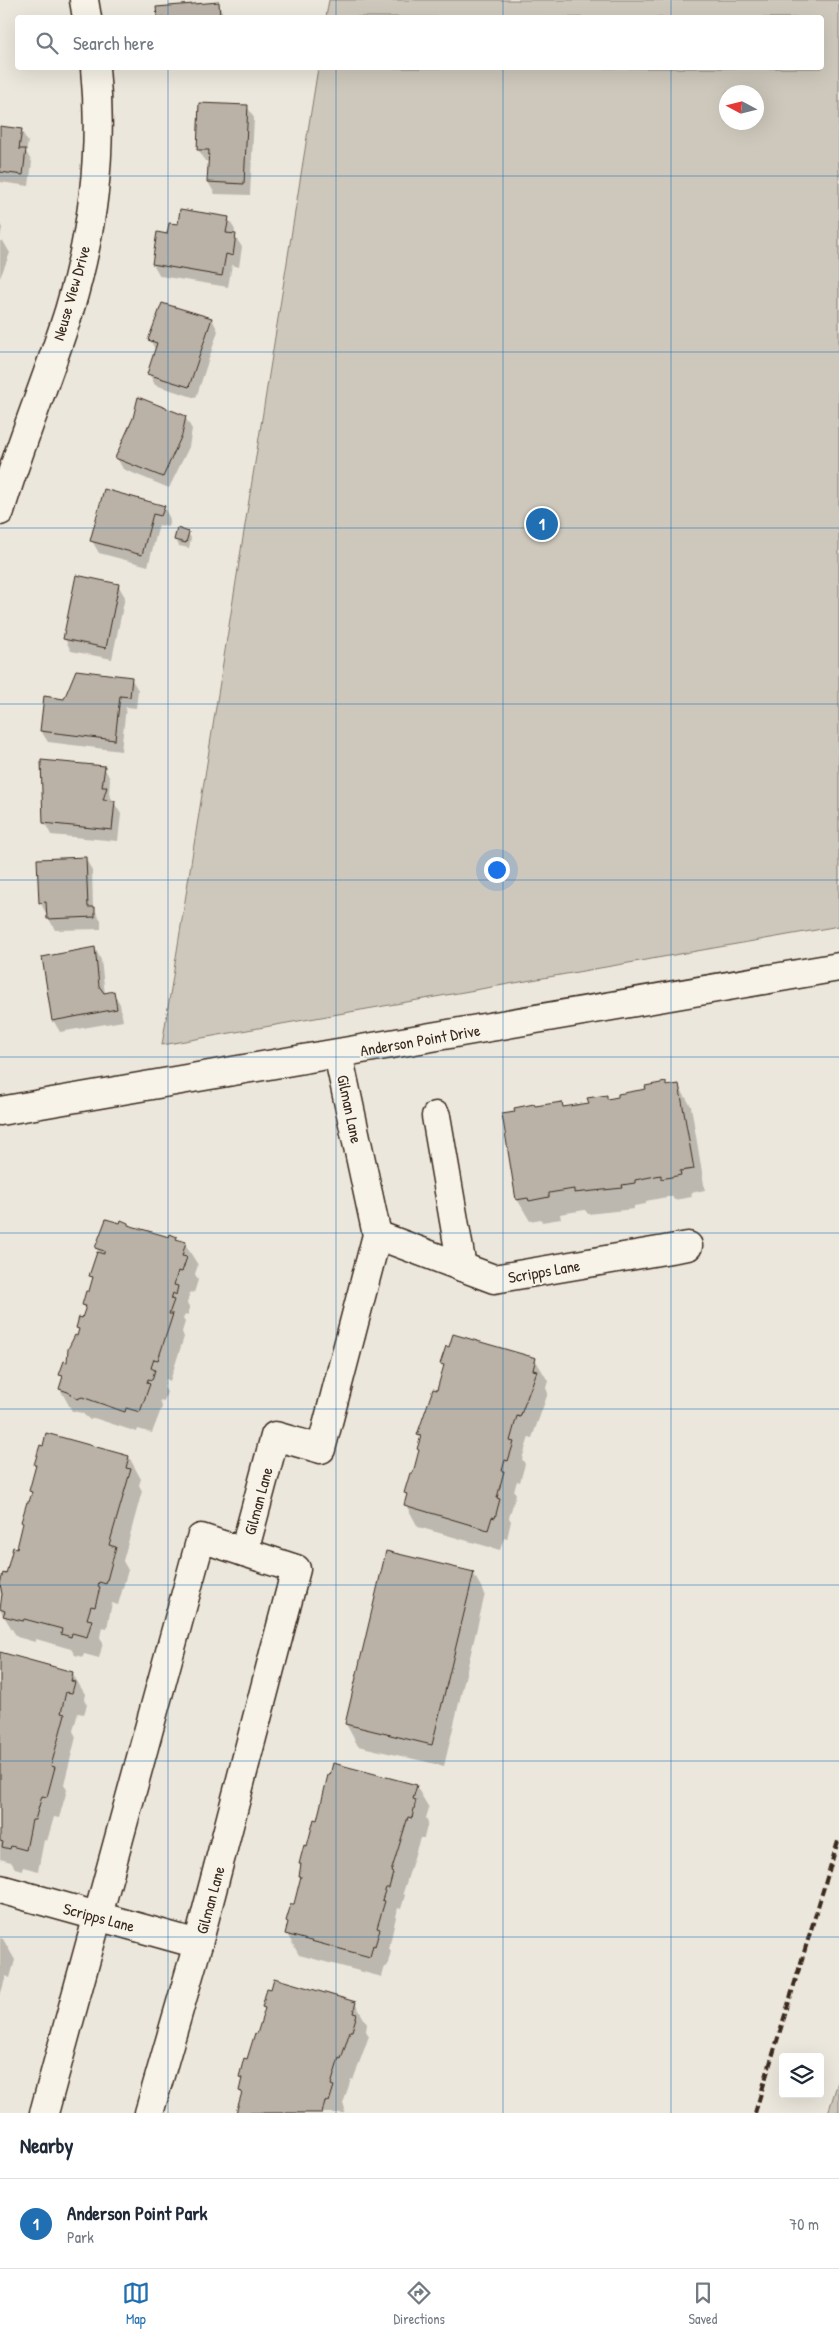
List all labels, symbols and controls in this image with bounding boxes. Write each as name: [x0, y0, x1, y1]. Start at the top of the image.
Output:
search box: [15, 15, 824, 70]
icon: search: [33, 29, 61, 57]
text: Search here: [73, 30, 154, 56]
north arrow: [719, 85, 764, 130]
street label: Neuse View Drive: [47, 242, 95, 343]
pin: 1: [526, 505, 558, 543]
your location: [484, 857, 510, 883]
street label: Anderson Point Drive: [358, 1019, 482, 1061]
street label: Gilman Lane: [332, 1073, 368, 1146]
street label: Scripps Lane: [506, 1254, 582, 1288]
street label: Gilman Lane: [238, 1464, 278, 1537]
street label: Gilman Lane: [190, 1863, 230, 1936]
street label: Scripps Lane: [61, 1897, 138, 1937]
map controls: [779, 2053, 824, 2098]
button: layers: [779, 2053, 824, 2098]
text: Nearby: [20, 2131, 73, 2160]
text: Anderson Point Park: [67, 2200, 207, 2226]
text: 1: [33, 2213, 39, 2235]
text: 70 m: [789, 2213, 819, 2235]
text: Park: [67, 2226, 94, 2248]
tab: Map: [122, 2279, 150, 2328]
tab: Directions: [393, 2279, 445, 2328]
tab: Saved: [689, 2279, 717, 2328]

